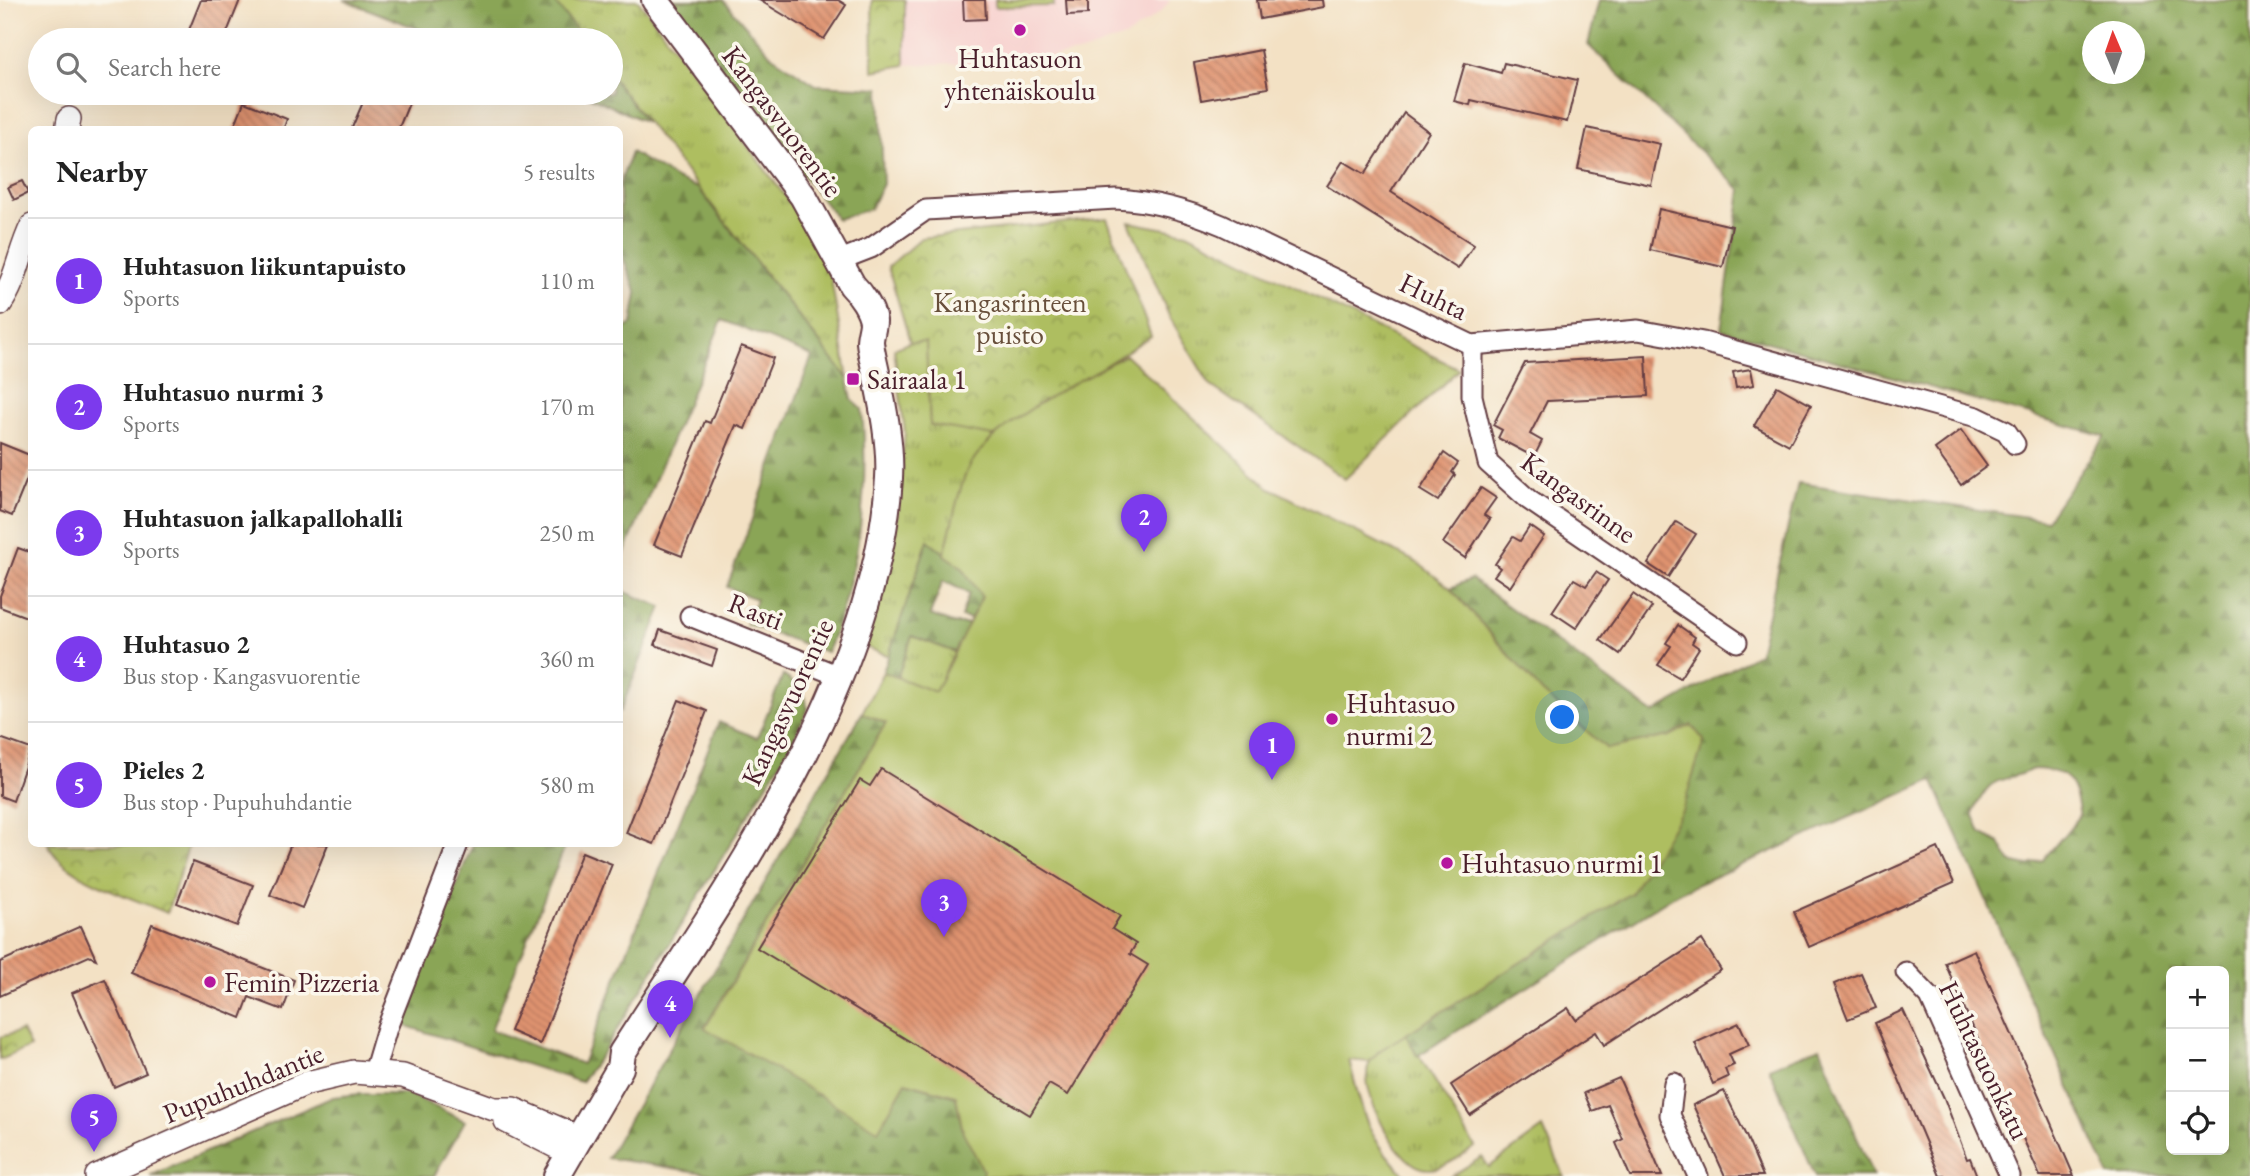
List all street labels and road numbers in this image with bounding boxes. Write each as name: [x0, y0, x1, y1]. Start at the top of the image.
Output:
street label: Kangasvuorentie: [714, 38, 852, 204]
street label: Huhta: [1394, 264, 1475, 328]
street label: Kangasrinne: [1514, 443, 1644, 551]
street label: Rasti: [723, 584, 789, 638]
street label: Kangasvuorentie: [733, 613, 841, 791]
street label: Huhtasuonkatu: [1931, 975, 2039, 1145]
street label: Pupuhuhdantie: [158, 1034, 329, 1131]

